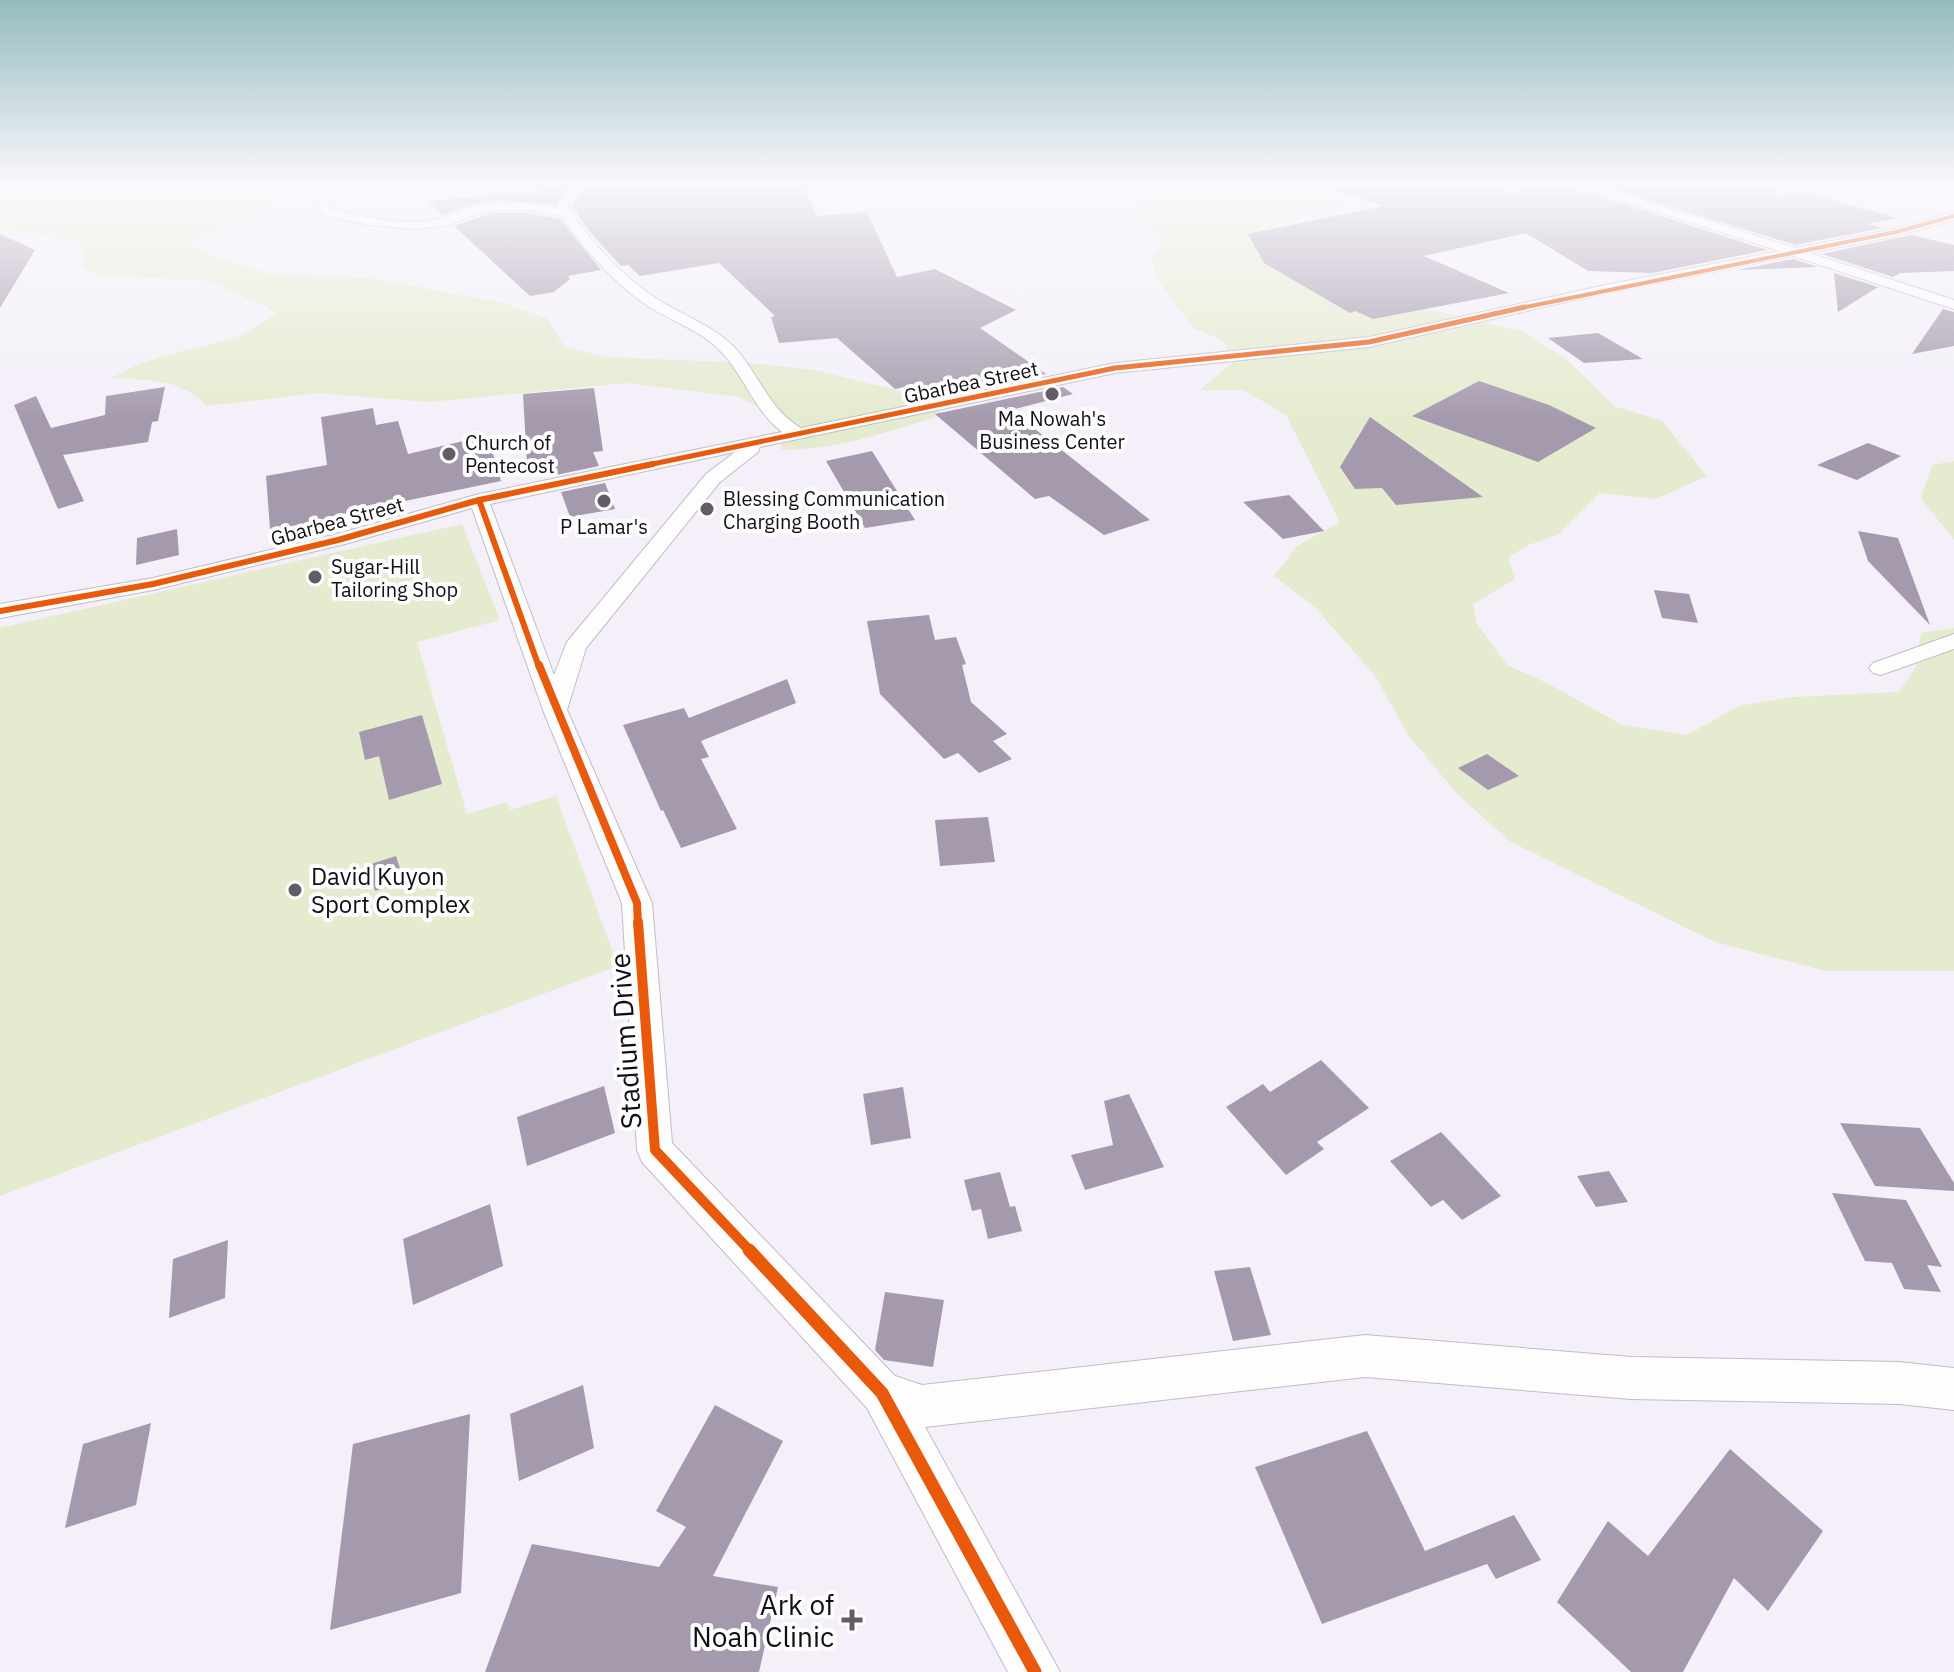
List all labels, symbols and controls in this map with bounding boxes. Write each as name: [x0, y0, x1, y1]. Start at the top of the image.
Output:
street label: Gbarbea Street: [901, 355, 1041, 409]
marker: Ma Nowah's Business Center: [1043, 385, 1061, 403]
place label: Ma Nowah's Business Center: [979, 405, 1125, 455]
place label: Church of Pentecost: [465, 429, 555, 479]
marker: Church of Pentecost: [440, 445, 458, 463]
place label: Blessing Communication Charging Booth: [723, 485, 945, 535]
street label: Gbarbea Street: [268, 490, 406, 552]
marker: P Lamar's: [595, 492, 613, 510]
marker: Blessing Communication Charging Booth: [698, 500, 716, 518]
place label: P Lamar's: [560, 513, 648, 540]
place label: Sugar-Hill Tailoring Shop: [331, 553, 458, 603]
marker: Sugar-Hill Tailoring Shop: [306, 568, 324, 586]
place label: David Kuyon Sport Complex: [311, 860, 470, 920]
marker: David Kuyon Sport Complex: [286, 881, 304, 899]
street label: Stadium Drive: [600, 952, 650, 1130]
place label: Ark of Noah Clinic: [692, 1586, 834, 1655]
marker: Ark of Noah Clinic: [841, 1609, 863, 1631]

